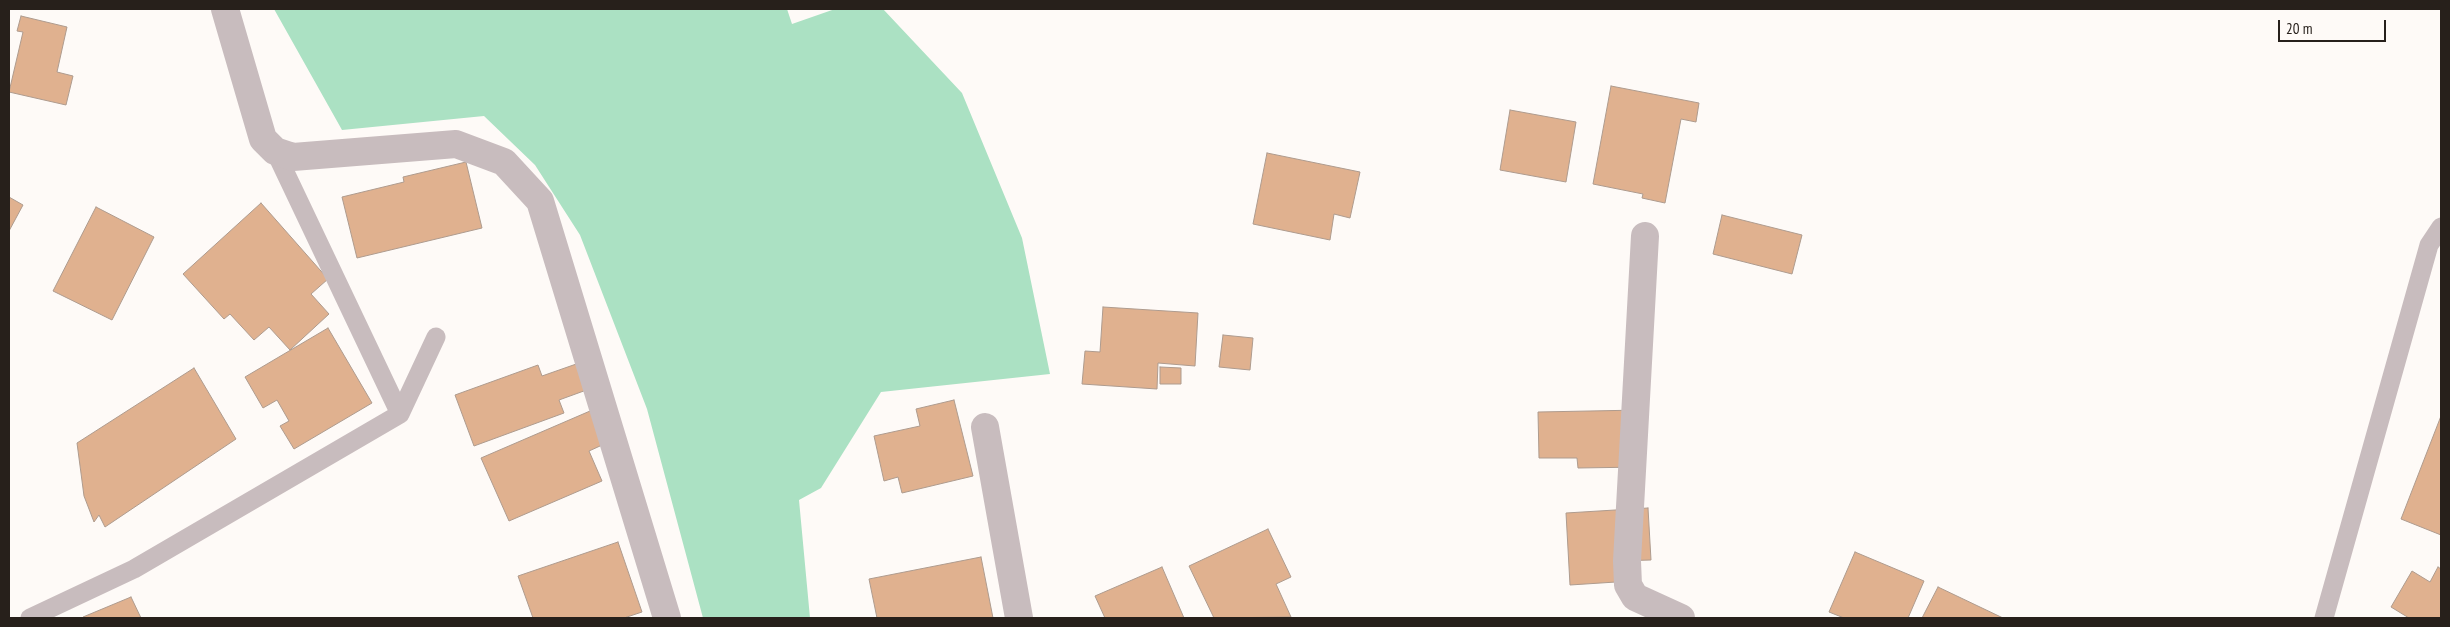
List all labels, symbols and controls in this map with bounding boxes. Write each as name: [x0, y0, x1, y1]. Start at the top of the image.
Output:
scale bar: [2280, 10, 2388, 42]
text: 20 m: [2286, 19, 2312, 38]

